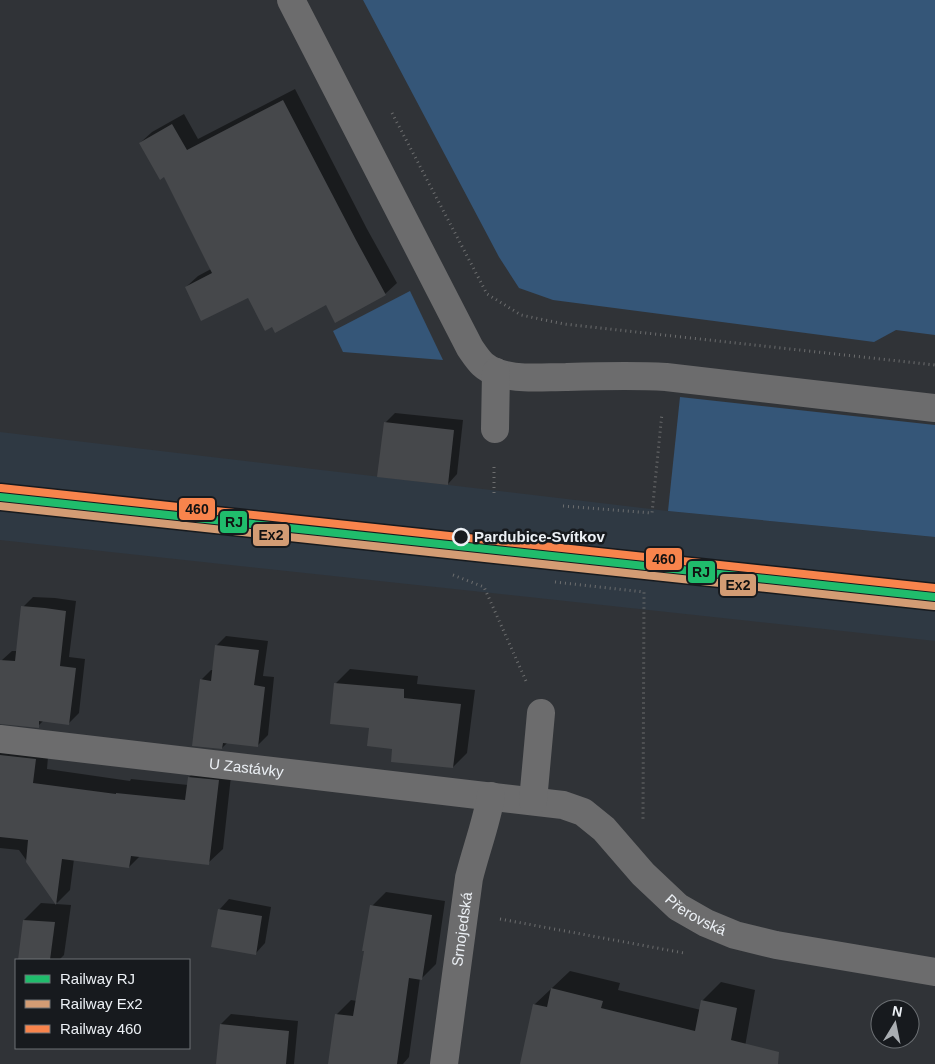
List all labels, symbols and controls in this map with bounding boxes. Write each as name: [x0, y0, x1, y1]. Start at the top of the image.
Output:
line badge: 460: [178, 497, 216, 521]
text: 460: [185, 501, 209, 517]
line badge: RJ: [219, 510, 248, 534]
text: RJ: [225, 514, 243, 530]
line badge: Ex2: [252, 523, 290, 547]
text: Ex2: [259, 527, 284, 543]
marker: Pardubice-Svítkov: [452, 528, 470, 546]
place label: Pardubice-Svítkov: [474, 528, 606, 545]
line badge: 460: [645, 547, 683, 571]
text: 460: [652, 551, 676, 567]
line badge: RJ: [687, 560, 716, 584]
text: RJ: [692, 564, 710, 580]
line badge: Ex2: [719, 573, 757, 597]
text: Ex2: [726, 577, 751, 593]
street label: U Zastávky: [208, 755, 285, 780]
street label: Srnojedská: [448, 890, 475, 967]
street label: Přerovská: [662, 891, 729, 939]
legend: [15, 959, 190, 1049]
text: Railway RJ: [60, 970, 135, 987]
text: Railway Ex2: [60, 995, 143, 1012]
north arrow: [870, 999, 920, 1049]
text: N: [891, 1002, 904, 1020]
text: Railway 460: [60, 1020, 142, 1037]

